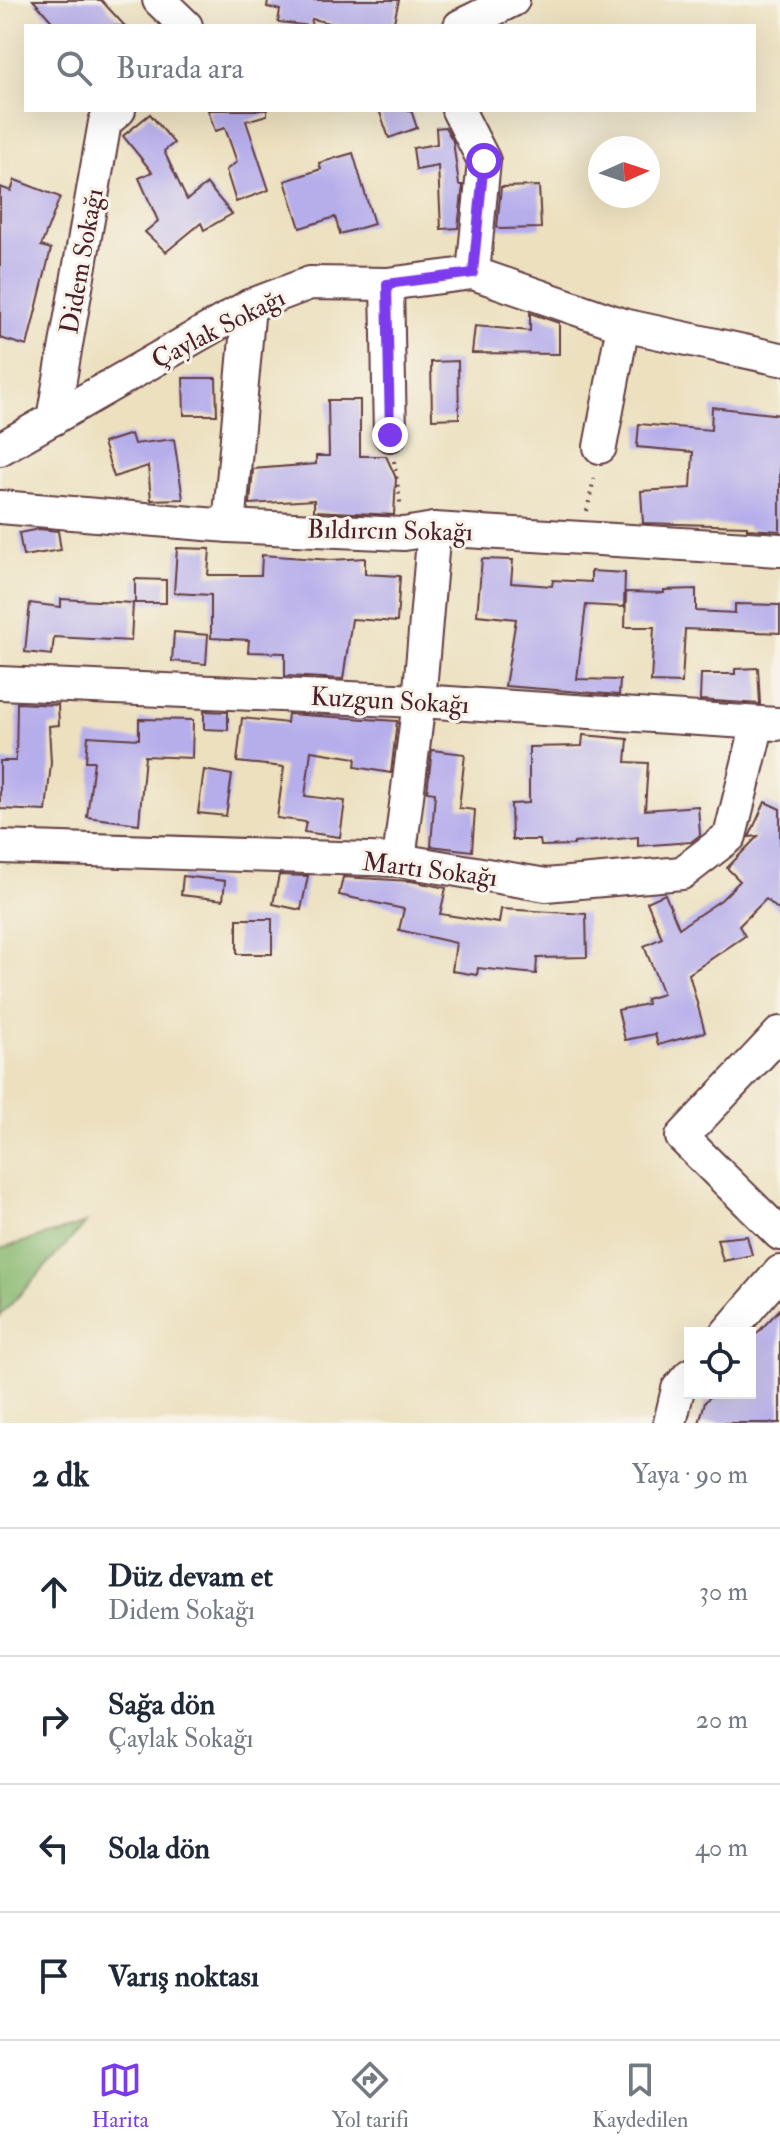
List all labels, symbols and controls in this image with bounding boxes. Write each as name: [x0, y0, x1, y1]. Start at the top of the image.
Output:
search box: [24, 24, 756, 112]
icon: search: [52, 46, 96, 90]
text: Burada ara: [116, 50, 244, 87]
north arrow: [588, 136, 660, 208]
route start: [466, 143, 502, 179]
street label: Didem Sokağı: [53, 186, 111, 336]
street label: Çaylak Sokağı: [146, 282, 291, 376]
route end: [372, 417, 408, 453]
street label: Bıldırcın Sokağı: [307, 514, 473, 548]
street label: Kuzgun Sokağı: [310, 681, 470, 721]
street label: Martı Sokağı: [361, 846, 499, 894]
map controls: [684, 1327, 756, 1399]
button: locate: [684, 1327, 756, 1399]
text: 2 dk: [32, 1454, 89, 1497]
text: Yaya · 90 m: [632, 1459, 748, 1491]
text: Düz devam et: [108, 1558, 273, 1595]
icon: ahead: [32, 1570, 76, 1614]
text: 30 m: [699, 1576, 748, 1608]
text: Didem Sokağı: [108, 1595, 255, 1627]
text: Sağa dön: [108, 1686, 215, 1723]
icon: right: [32, 1698, 76, 1742]
text: 20 m: [696, 1704, 748, 1736]
text: Çaylak Sokağı: [108, 1723, 253, 1755]
icon: left: [32, 1826, 76, 1870]
text: Sola dön: [108, 1830, 210, 1867]
text: 40 m: [695, 1832, 748, 1864]
icon: arrive: [32, 1954, 76, 1998]
text: Varış noktası: [108, 1958, 259, 1995]
tab: Harita: [92, 2058, 149, 2134]
tab: Yol tarifi: [332, 2058, 409, 2134]
tab: Kaydedilen: [592, 2058, 688, 2134]

